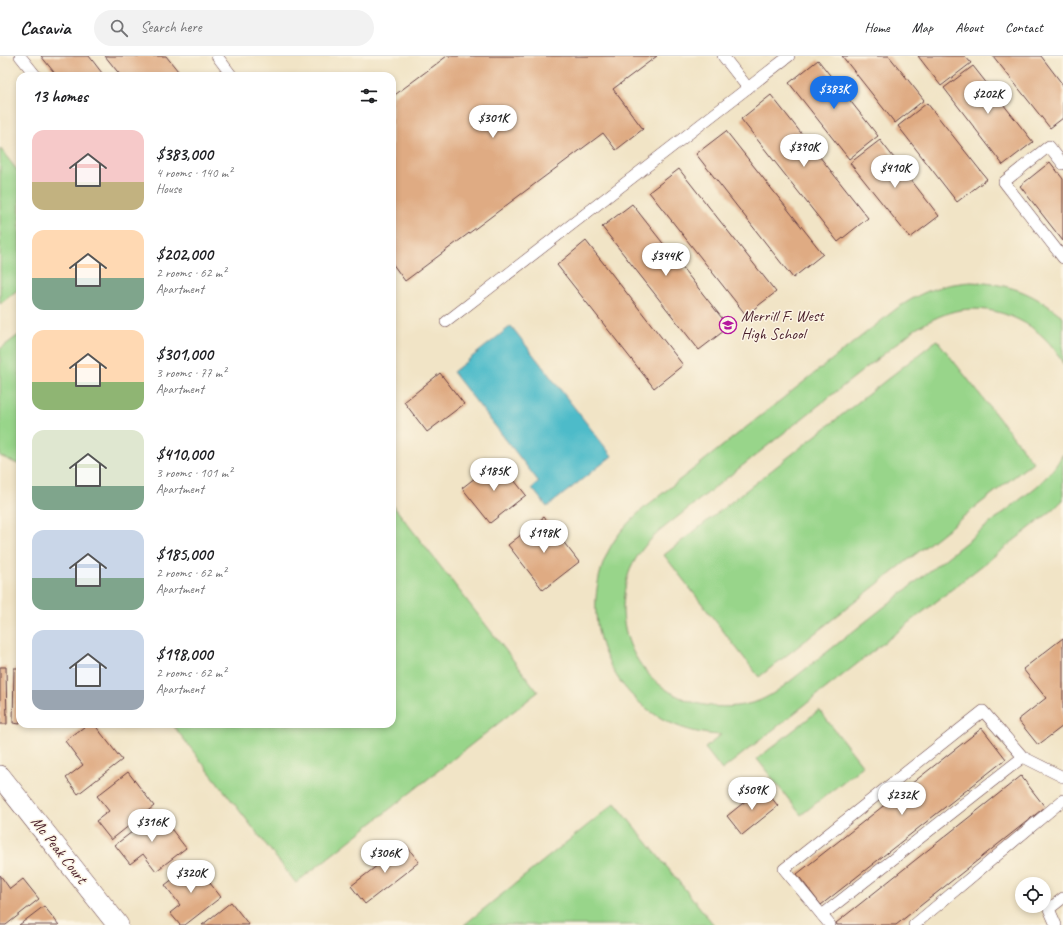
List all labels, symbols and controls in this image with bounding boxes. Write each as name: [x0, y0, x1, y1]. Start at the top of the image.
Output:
search box: [94, 10, 374, 46]
text: Casavia: [20, 16, 70, 40]
icon: search: [108, 17, 130, 39]
text: Search here: [140, 18, 202, 37]
text: Home: [864, 19, 890, 36]
text: Map: [912, 19, 933, 36]
text: About: [955, 19, 983, 36]
text: Contact: [1005, 19, 1043, 36]
pin: $383K: [806, 76, 862, 110]
text: $383K: [819, 81, 849, 97]
pin: $202K: [960, 81, 1016, 115]
icon: filters: [358, 85, 380, 107]
text: 13 homes: [32, 86, 88, 107]
text: $202K: [973, 86, 1003, 102]
pin: $301K: [465, 105, 521, 139]
text: $301K: [478, 110, 508, 126]
pin: $390K: [776, 134, 832, 168]
text: $390K: [789, 139, 819, 155]
text: $383,000: [156, 144, 213, 165]
icon: home: [64, 146, 112, 194]
pin: $410K: [867, 155, 923, 189]
text: $410K: [880, 160, 910, 176]
text: 4 rooms · 140 m²: [156, 165, 232, 181]
text: House: [156, 181, 181, 197]
pin: $344K: [638, 243, 694, 277]
text: $202,000: [156, 244, 213, 265]
icon: home: [64, 246, 112, 294]
text: $344K: [651, 248, 681, 264]
text: 2 rooms · 62 m²: [156, 265, 226, 281]
text: Apartment: [156, 281, 204, 297]
place label: Merrill F. West High School: [741, 306, 825, 344]
school or university icon: Merrill F. West High School: [718, 315, 738, 335]
text: $301,000: [156, 344, 213, 365]
icon: home: [64, 346, 112, 394]
text: 3 rooms · 77 m²: [156, 365, 226, 381]
text: Apartment: [156, 381, 204, 397]
text: $410,000: [156, 444, 213, 465]
icon: home: [64, 446, 112, 494]
pin: $185K: [466, 458, 522, 492]
text: $185K: [479, 463, 509, 479]
text: 3 rooms · 101 m²: [156, 465, 232, 481]
text: Apartment: [156, 481, 204, 497]
pin: $198K: [516, 520, 572, 554]
text: $198K: [529, 525, 559, 541]
text: $185,000: [156, 544, 213, 565]
icon: home: [64, 546, 112, 594]
text: 2 rooms · 62 m²: [156, 565, 226, 581]
text: Apartment: [156, 581, 204, 597]
text: $198,000: [156, 644, 213, 665]
icon: home: [64, 646, 112, 694]
text: 2 rooms · 62 m²: [156, 665, 226, 681]
text: Apartment: [156, 681, 204, 697]
pin: $509K: [724, 777, 780, 811]
text: $509K: [737, 782, 767, 798]
pin: $232K: [874, 782, 930, 816]
text: $232K: [887, 787, 917, 803]
pin: $316K: [124, 809, 180, 843]
street label: Mc Peak Court: [27, 812, 93, 889]
text: $316K: [137, 814, 167, 830]
pin: $306K: [357, 840, 413, 874]
text: $306K: [370, 845, 400, 861]
pin: $320K: [163, 860, 219, 894]
text: $320K: [176, 865, 206, 881]
map controls: [1015, 877, 1051, 913]
button: locate: [1015, 877, 1051, 913]

